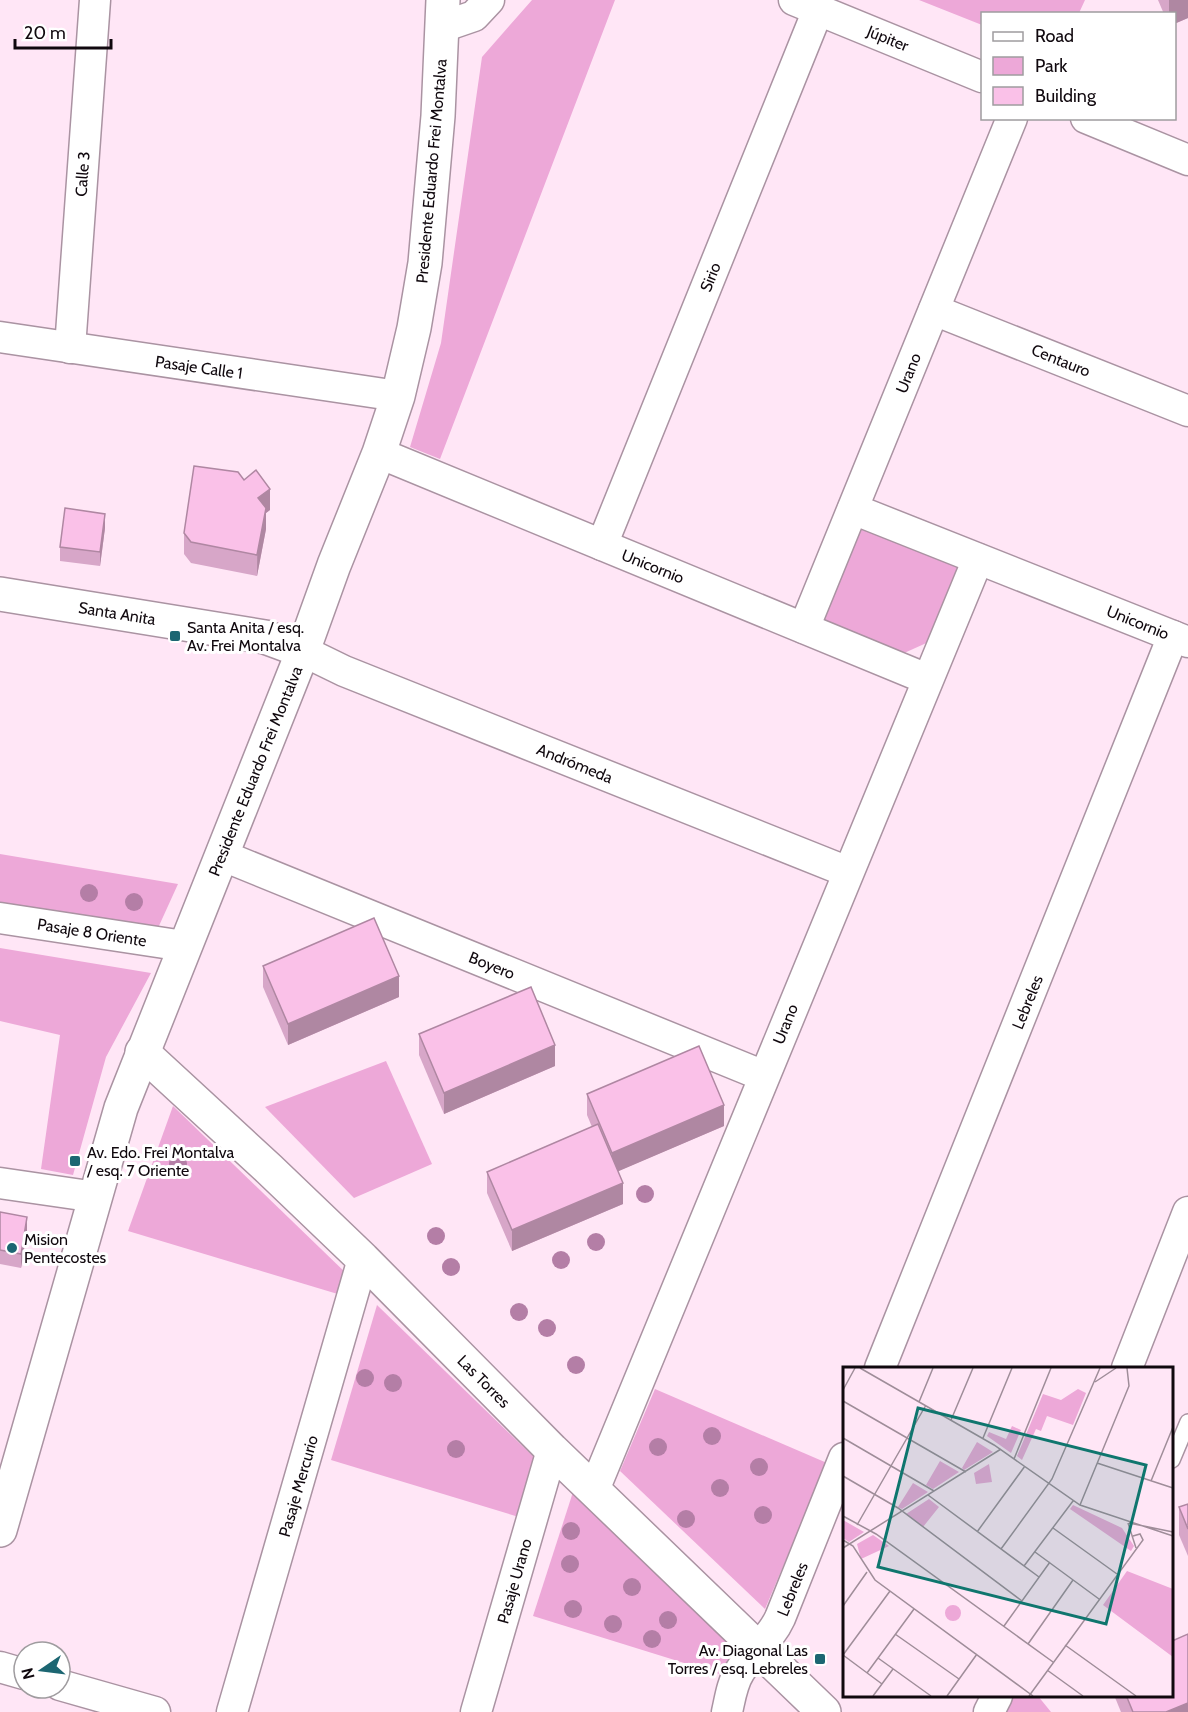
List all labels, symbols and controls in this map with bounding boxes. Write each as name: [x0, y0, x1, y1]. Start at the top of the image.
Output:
scale bar: [15, 12, 111, 50]
legend: [981, 12, 1176, 120]
street label: Júpiter: [863, 21, 912, 56]
text: 20 m: [24, 22, 66, 44]
text: Road: [1035, 25, 1074, 47]
text: Park: [1035, 55, 1068, 77]
street label: Presidente Eduardo Frei Montalva: [412, 58, 451, 284]
text: Building: [1035, 85, 1097, 107]
street label: Calle 3: [71, 151, 94, 197]
street label: Sirio: [696, 260, 725, 295]
street label: Centauro: [1029, 340, 1093, 381]
street label: Urano: [892, 350, 925, 396]
street label: Pasaje Calle 1: [154, 352, 244, 383]
street label: Unicornio: [619, 545, 687, 588]
street label: Santa Anita: [77, 598, 157, 629]
street label: Unicornio: [1104, 601, 1172, 644]
place label: Santa Anita / esq. Av. Frei Montalva: [187, 618, 304, 655]
marker: Santa Anita / esq. Av. Frei Montalva: [168, 629, 182, 643]
street label: Presidente Eduardo Frei Montalva: [205, 663, 307, 879]
street label: Andrómeda: [534, 740, 616, 787]
street label: Pasaje 8 Oriente: [36, 914, 148, 951]
street label: Boyero: [466, 948, 518, 983]
street label: Lebreles: [1008, 972, 1047, 1032]
street label: Urano: [769, 1001, 802, 1047]
place label: Av. Edo. Frei Montalva / esq. 7 Oriente: [86, 1143, 234, 1180]
marker: Av. Edo. Frei Montalva / esq. 7 Oriente: [68, 1154, 82, 1168]
place label: Mision Pentecostes: [24, 1230, 107, 1267]
marker: Mision Pentecostes: [5, 1241, 19, 1255]
street label: Las Torres: [453, 1351, 514, 1412]
inset map: [843, 1367, 1173, 1697]
street label: Pasaje Mercurio: [275, 1433, 322, 1539]
street label: Pasaje Urano: [493, 1536, 536, 1626]
street label: Lebreles: [773, 1559, 812, 1619]
north arrow: [12, 1640, 72, 1700]
place label: Av. Diagonal Las Torres / esq. Lebreles: [668, 1641, 808, 1678]
marker: Av. Diagonal Las Torres / esq. Lebreles: [813, 1652, 827, 1666]
text: N: [17, 1666, 39, 1681]

